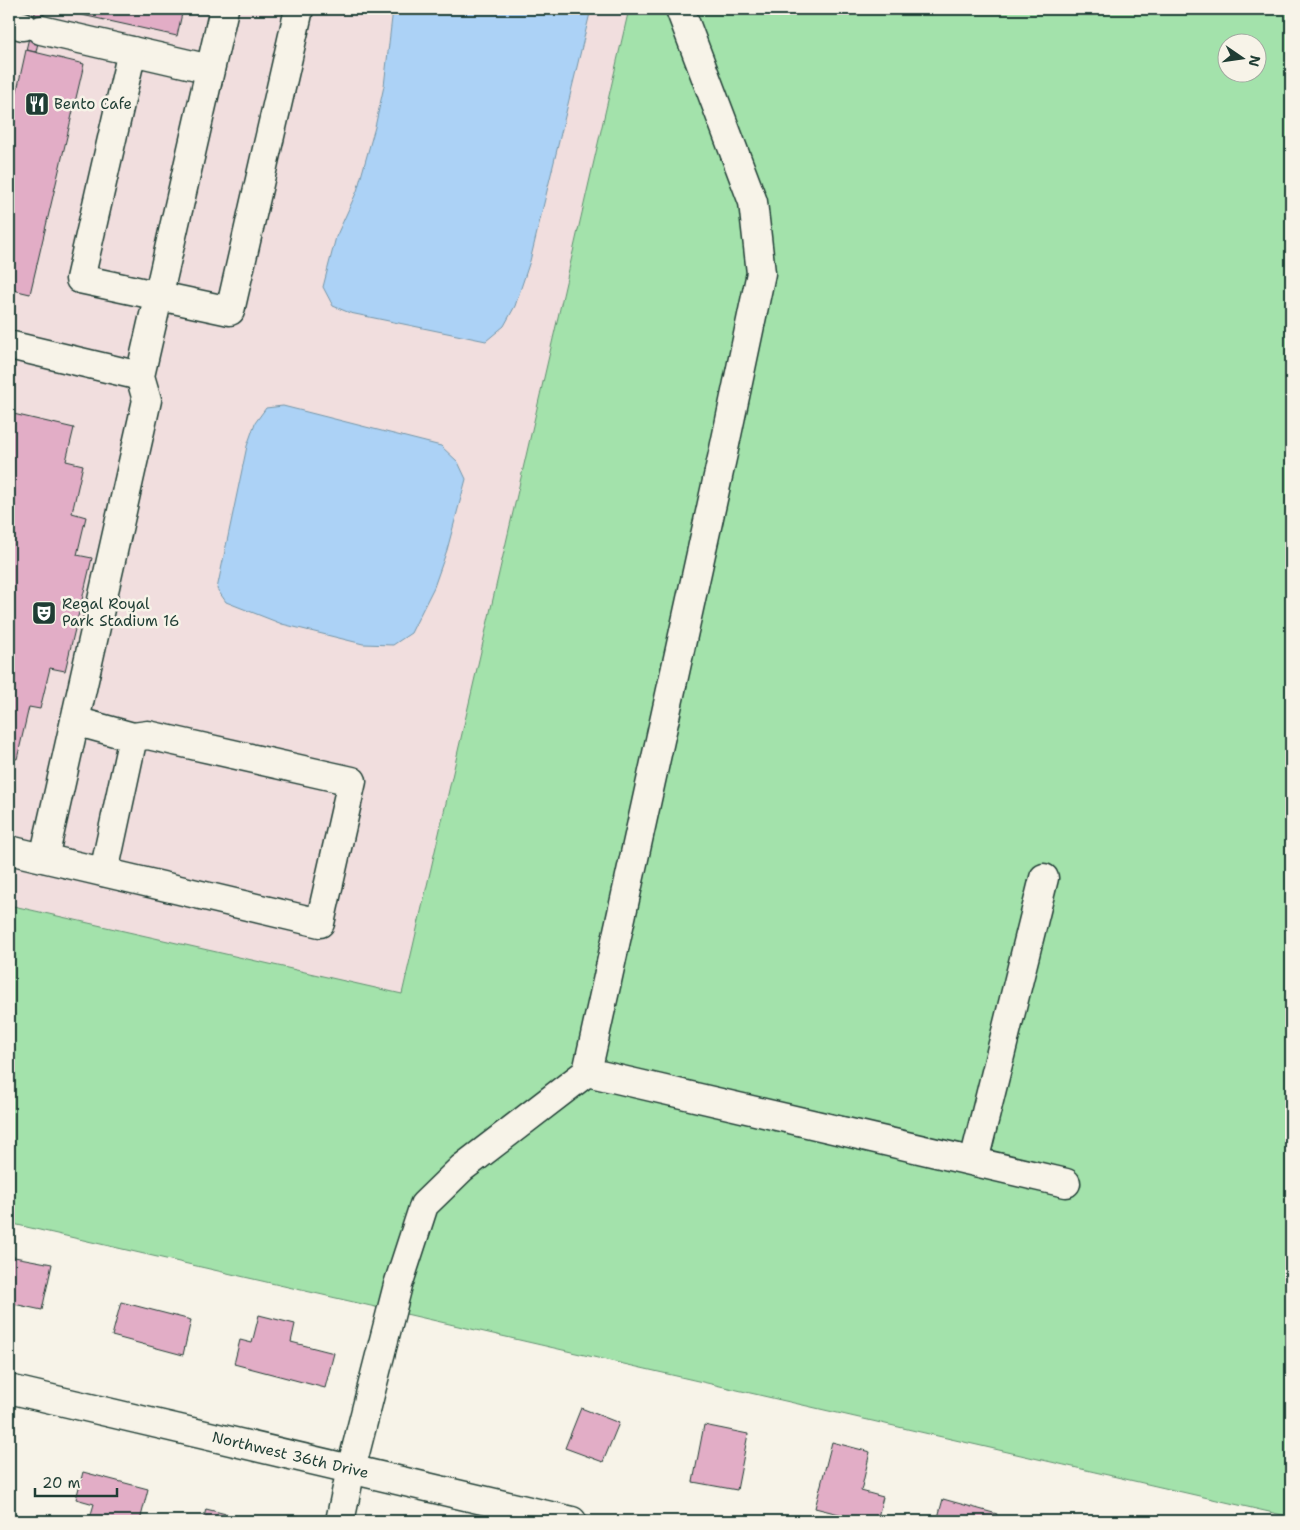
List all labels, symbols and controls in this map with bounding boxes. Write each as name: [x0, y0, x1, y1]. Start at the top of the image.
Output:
north arrow: [1218, 32, 1268, 82]
text: N: [1245, 53, 1265, 68]
restaurant icon: Bento Cafe: [24, 91, 50, 117]
place label: Bento Cafe: [54, 94, 132, 114]
place label: Regal Royal Park Stadium 16: [62, 594, 179, 631]
theatre icon: Regal Royal Park Stadium 16: [31, 600, 57, 626]
street label: Northwest 36th Drive: [210, 1427, 371, 1483]
scale bar: [35, 1465, 118, 1497]
text: 20 m: [42, 1473, 81, 1493]

